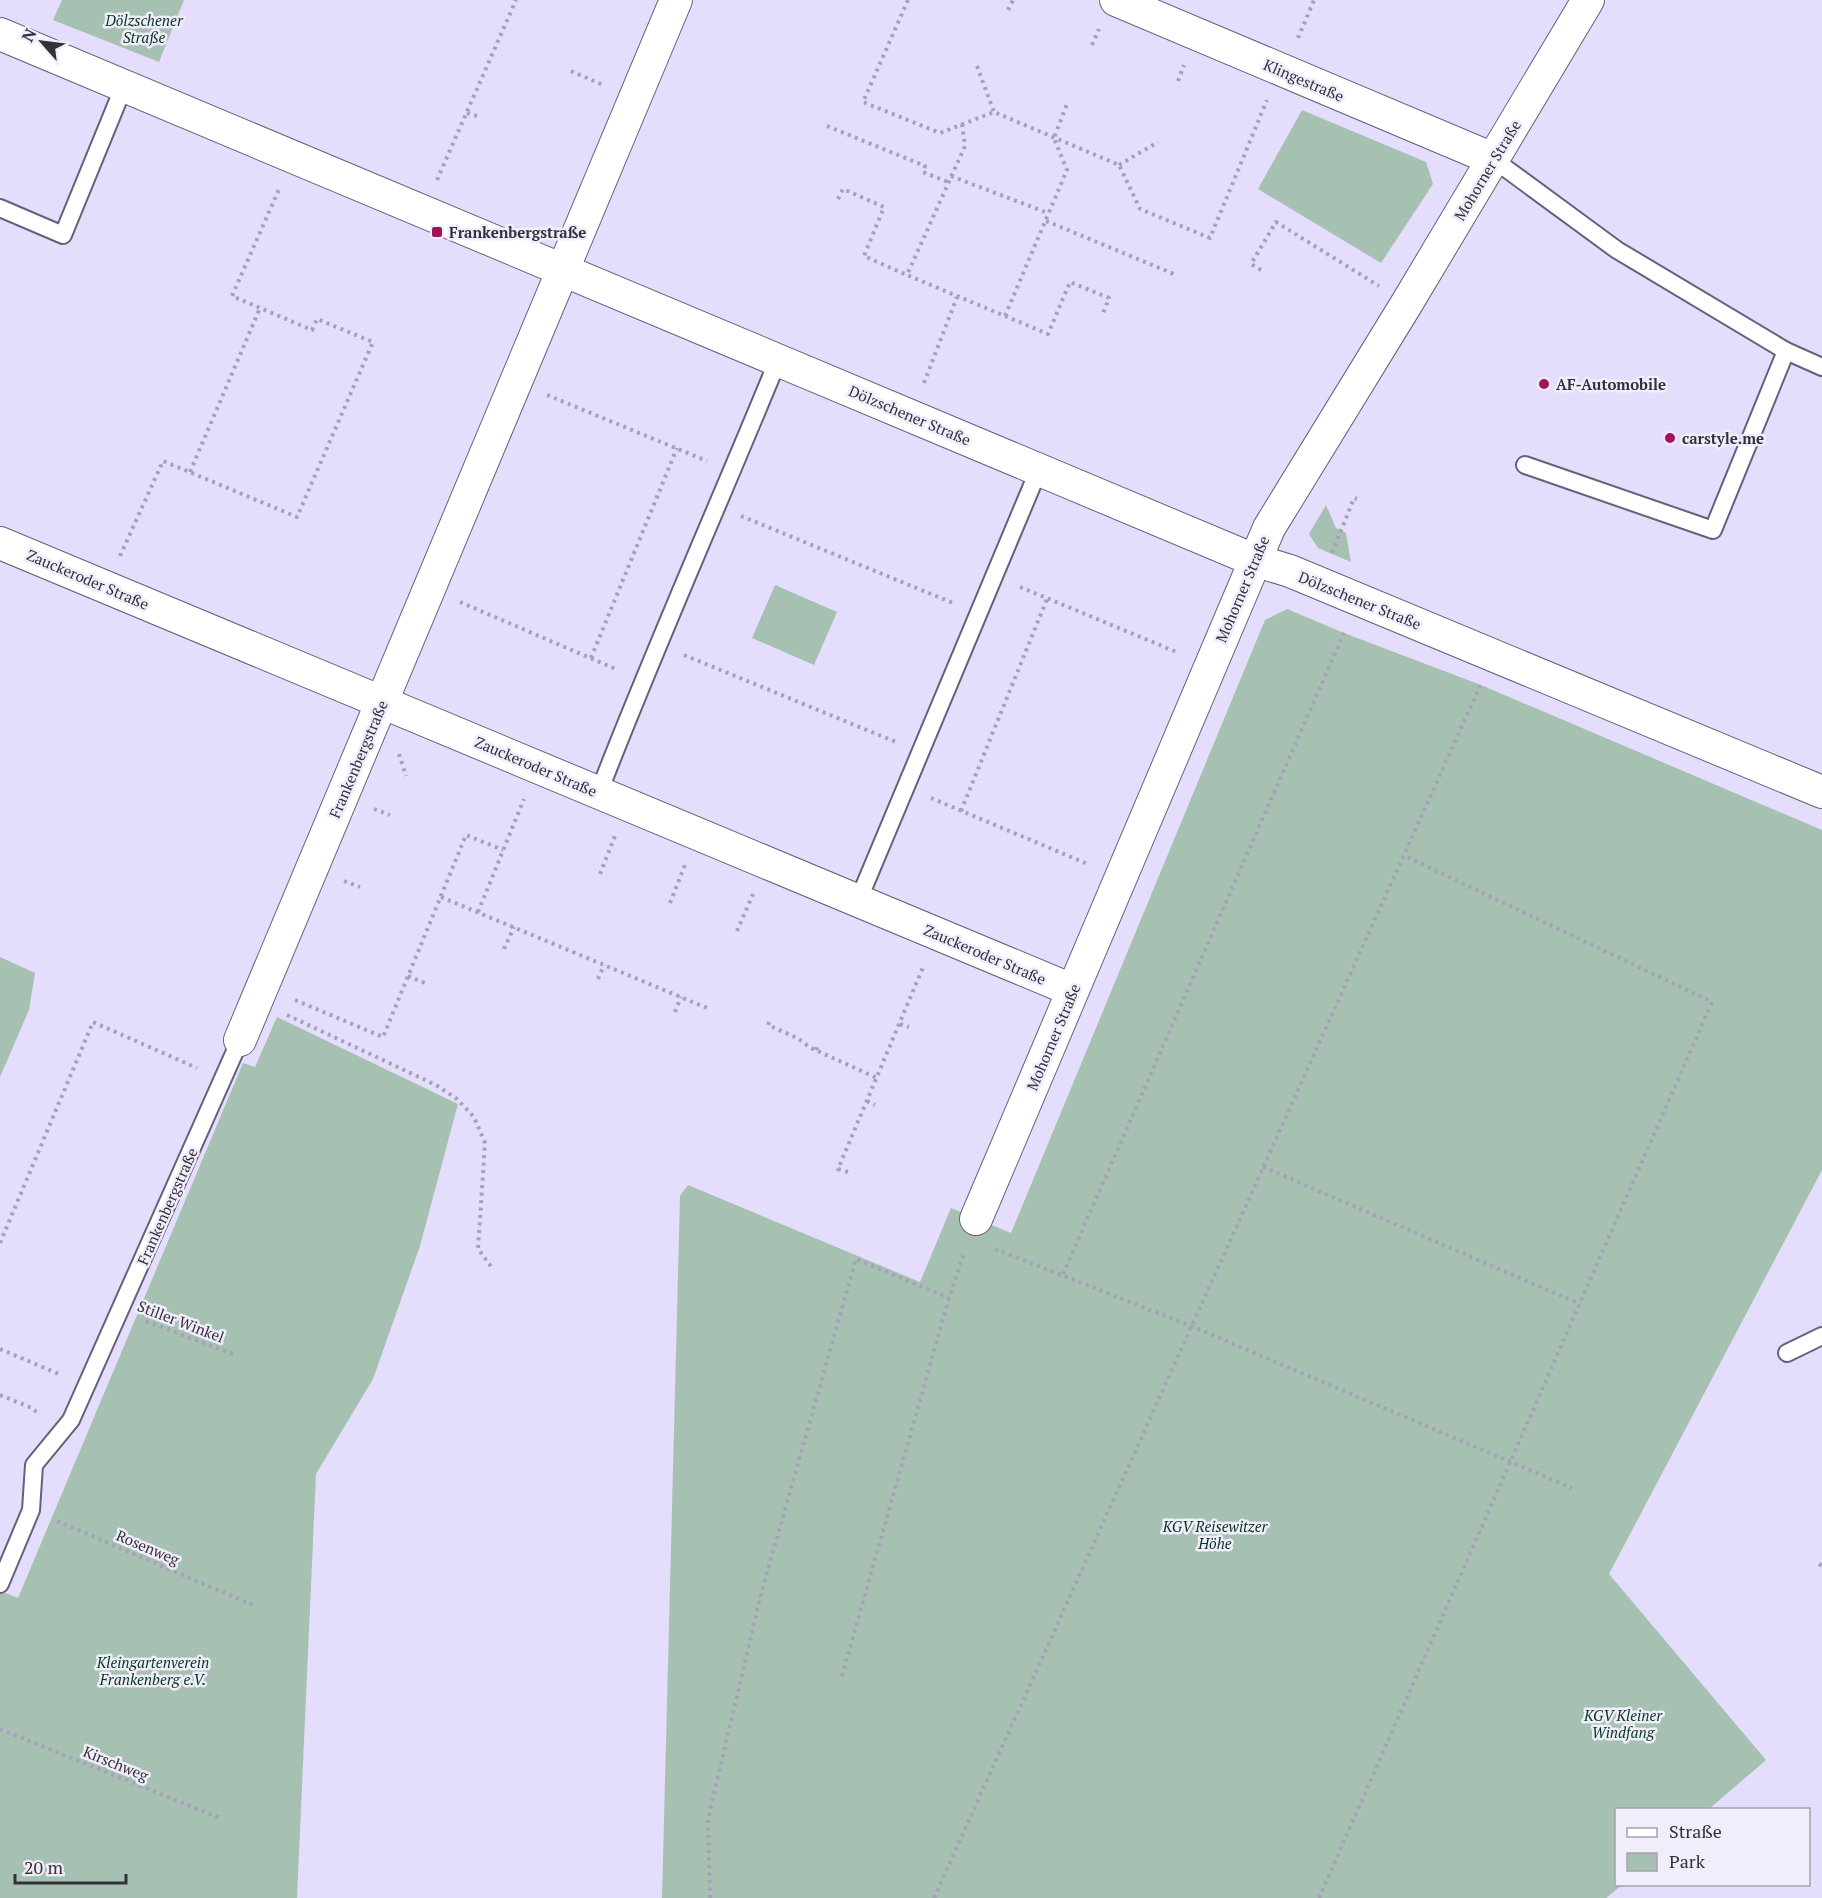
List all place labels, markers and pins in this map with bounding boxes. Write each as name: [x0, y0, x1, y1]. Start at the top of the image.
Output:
place label: Frankenbergstraße: [449, 222, 586, 242]
marker: Frankenbergstraße: [430, 225, 444, 239]
place label: AF-Automobile: [1556, 374, 1666, 394]
marker: AF-Automobile: [1537, 377, 1551, 391]
place label: carstyle.me: [1682, 428, 1764, 448]
marker: carstyle.me: [1663, 431, 1677, 445]

